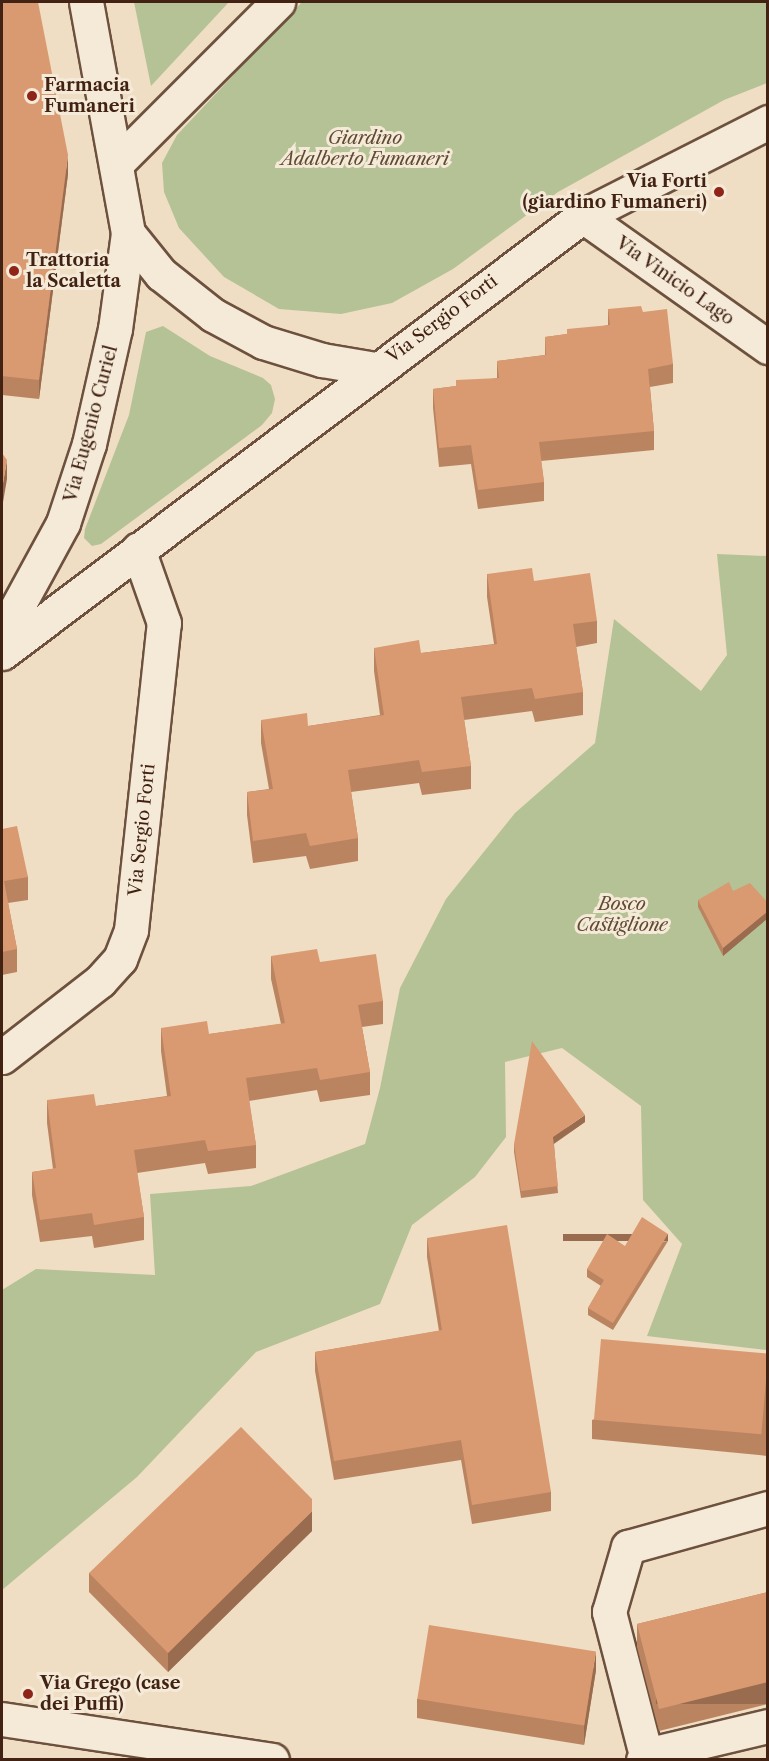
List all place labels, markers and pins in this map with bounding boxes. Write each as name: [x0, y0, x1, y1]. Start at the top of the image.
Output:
place label: Farmacia Fumaneri: [44, 75, 135, 118]
marker: Farmacia Fumaneri: [25, 89, 39, 103]
place label: Via Forti (giardino Fumaneri): [522, 171, 707, 213]
marker: Via Forti (giardino Fumaneri): [712, 185, 726, 199]
place label: Trattoria la Scaletta: [26, 250, 121, 292]
marker: Trattoria la Scaletta: [7, 264, 21, 278]
place label: Via Grego (case dei Puffi): [40, 1673, 181, 1716]
marker: Via Grego (case dei Puffi): [21, 1687, 35, 1701]

